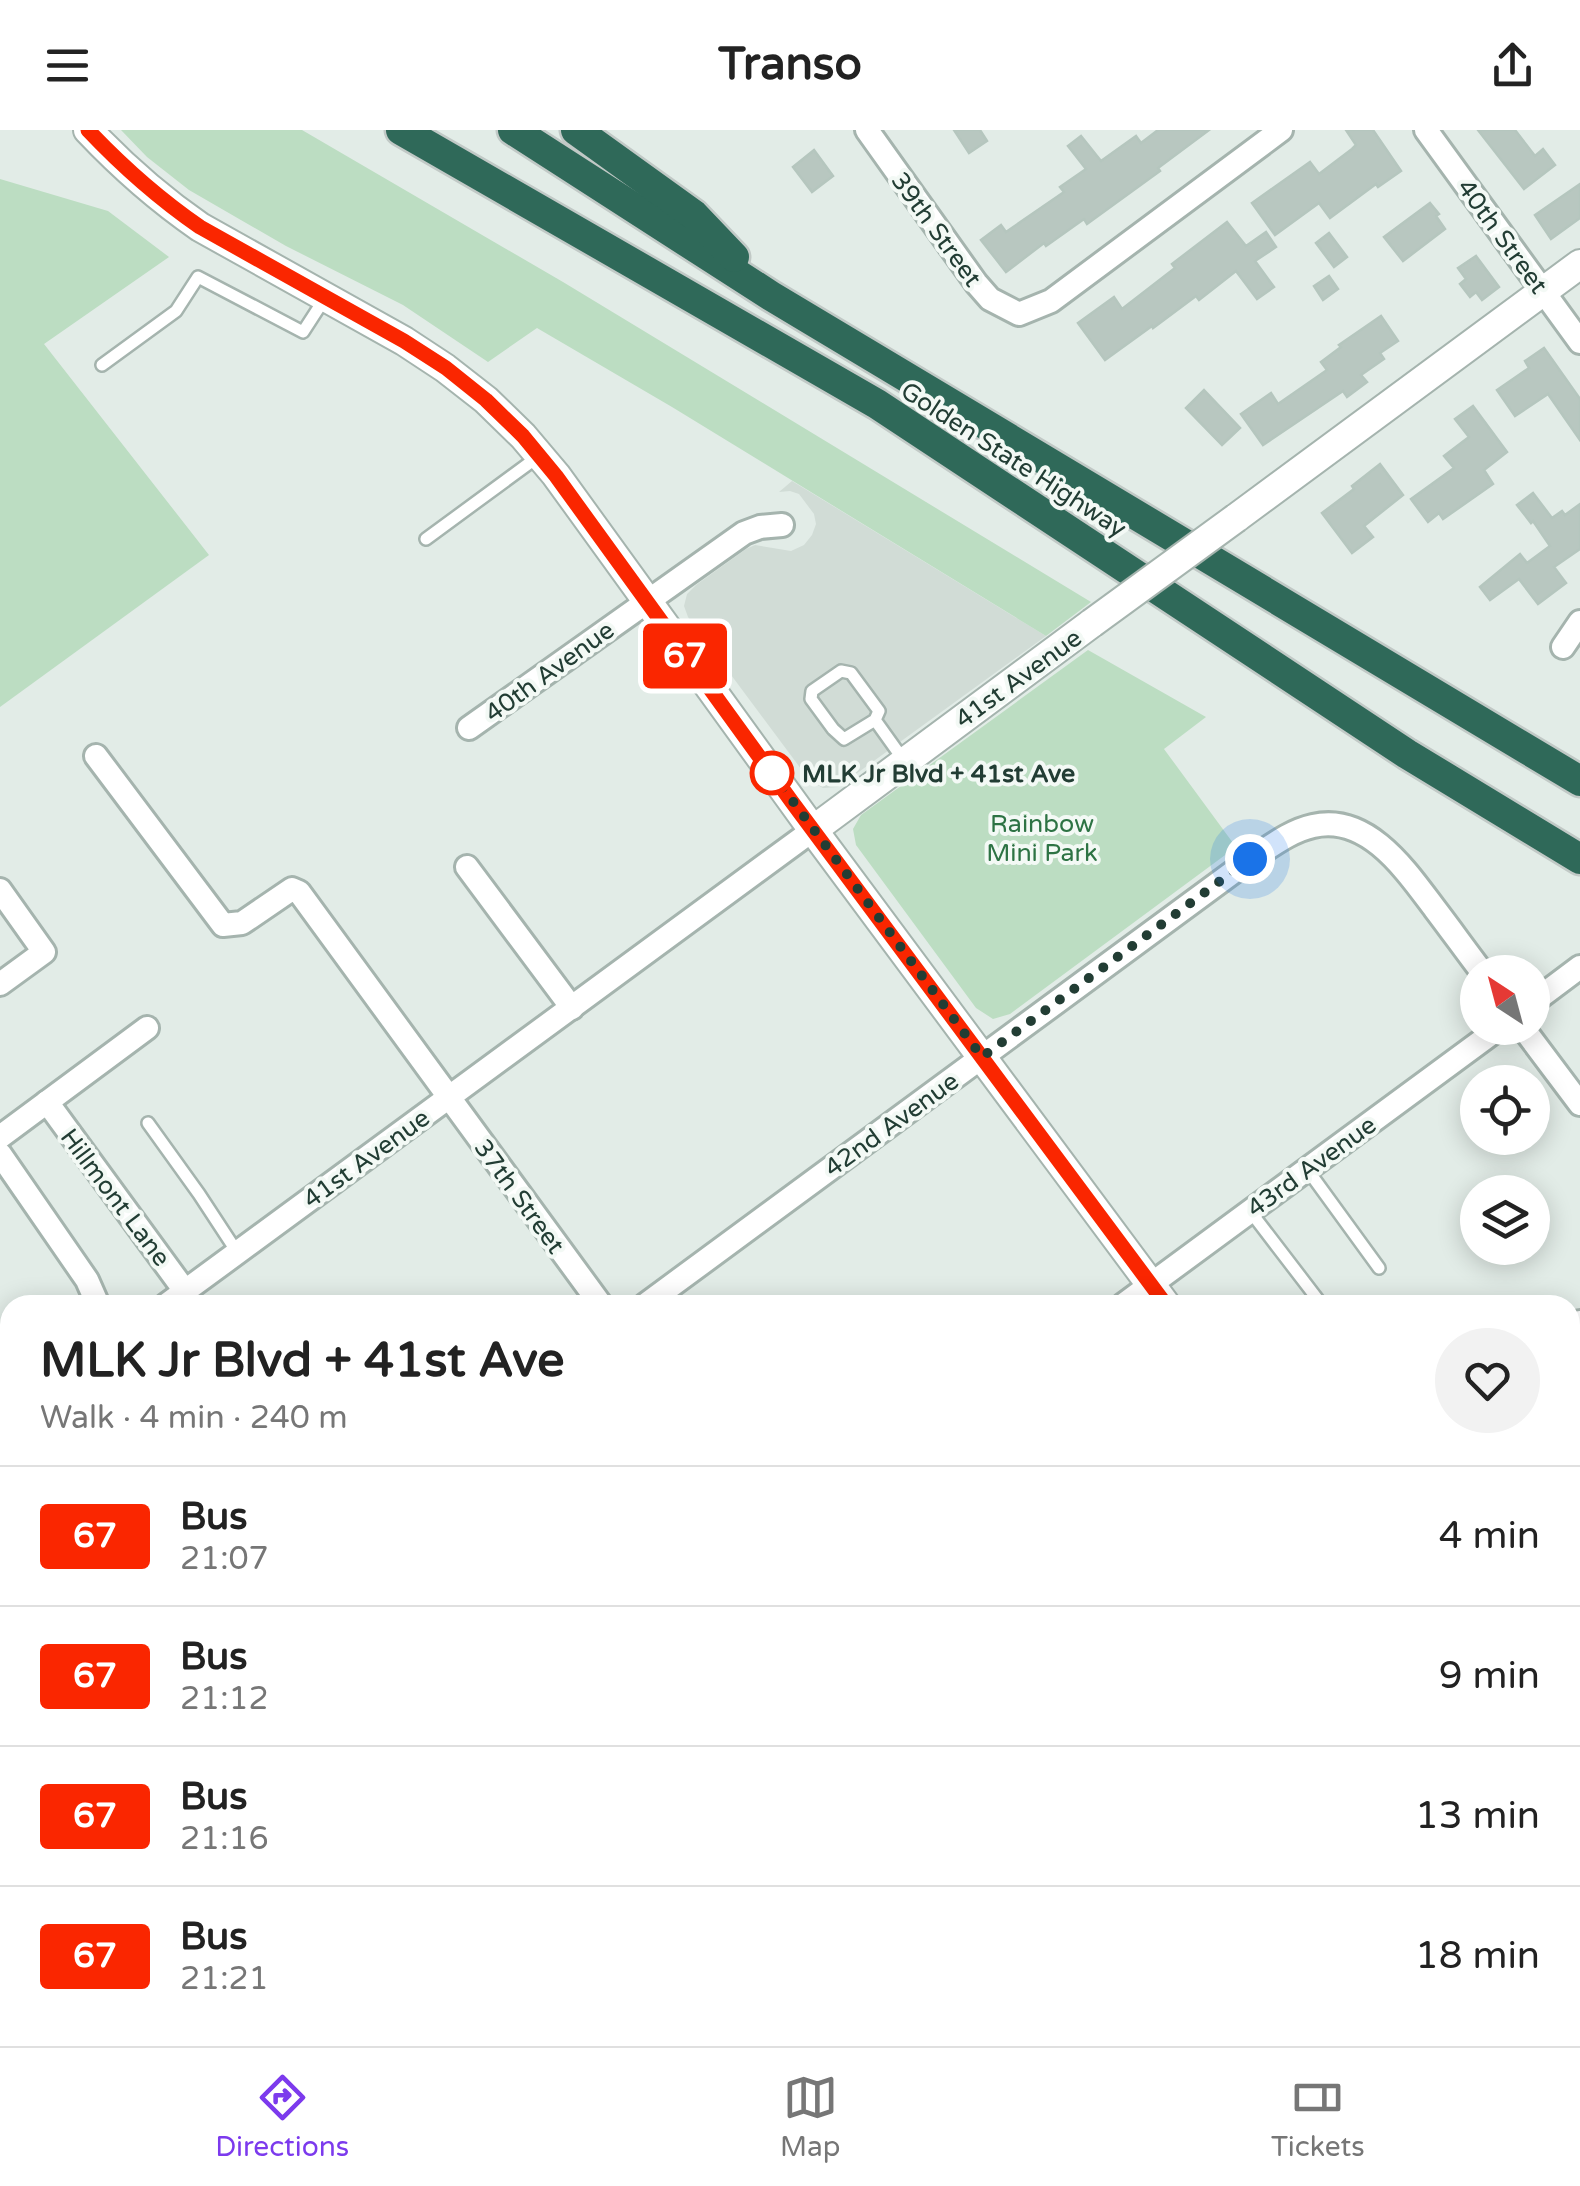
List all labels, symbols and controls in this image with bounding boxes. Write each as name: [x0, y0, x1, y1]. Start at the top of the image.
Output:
icon: menu: [40, 38, 95, 93]
text: Transo: [718, 38, 862, 92]
icon: share: [1485, 38, 1540, 93]
street label: 39th Street: [885, 167, 988, 293]
street label: 40th Street: [1451, 174, 1554, 300]
street label: Golden State Highway: [895, 376, 1132, 544]
street label: 40th Avenue: [479, 615, 620, 729]
street label: 41st Avenue: [950, 623, 1088, 735]
line badge: 67: [640, 624, 730, 688]
text: 67: [663, 635, 707, 677]
marker: MLK Jr Blvd + 41st Ave: [751, 752, 793, 794]
place label: MLK Jr Blvd + 41st Ave: [802, 759, 1075, 789]
park label: Rainbow Mini Park: [986, 809, 1098, 868]
your location: [1225, 834, 1275, 884]
north arrow: [1460, 955, 1550, 1045]
map controls: [1460, 955, 1550, 1265]
button: locate: [1460, 1065, 1550, 1155]
street label: 42nd Avenue: [819, 1066, 964, 1183]
street label: 41st Avenue: [298, 1103, 436, 1215]
street label: 43rd Avenue: [1241, 1110, 1382, 1224]
street label: Hillmont Lane: [54, 1123, 177, 1272]
street label: 37th Street: [468, 1134, 571, 1260]
button: layers: [1460, 1175, 1550, 1265]
button: heart: [1435, 1328, 1540, 1433]
text: MLK Jr Blvd + 41st Ave: [40, 1332, 564, 1390]
text: Walk · 4 min · 240 m: [40, 1399, 348, 1437]
text: Bus: [180, 1494, 247, 1540]
text: 4 min: [1439, 1513, 1540, 1559]
text: 67: [73, 1515, 117, 1557]
text: 21:07: [180, 1540, 269, 1578]
text: Bus: [180, 1634, 247, 1680]
text: 9 min: [1439, 1653, 1540, 1699]
text: 67: [73, 1655, 117, 1697]
text: 21:12: [180, 1680, 269, 1718]
text: Bus: [180, 1774, 247, 1820]
text: 13 min: [1415, 1793, 1540, 1839]
text: 67: [73, 1795, 117, 1837]
text: 21:16: [180, 1820, 269, 1858]
text: Bus: [180, 1914, 247, 1960]
text: 18 min: [1415, 1933, 1540, 1979]
text: 67: [73, 1935, 117, 1977]
text: 21:21: [180, 1960, 269, 1998]
tab: Directions: [215, 2070, 349, 2164]
tab: Map: [780, 2070, 840, 2164]
tab: Tickets: [1271, 2070, 1365, 2164]

